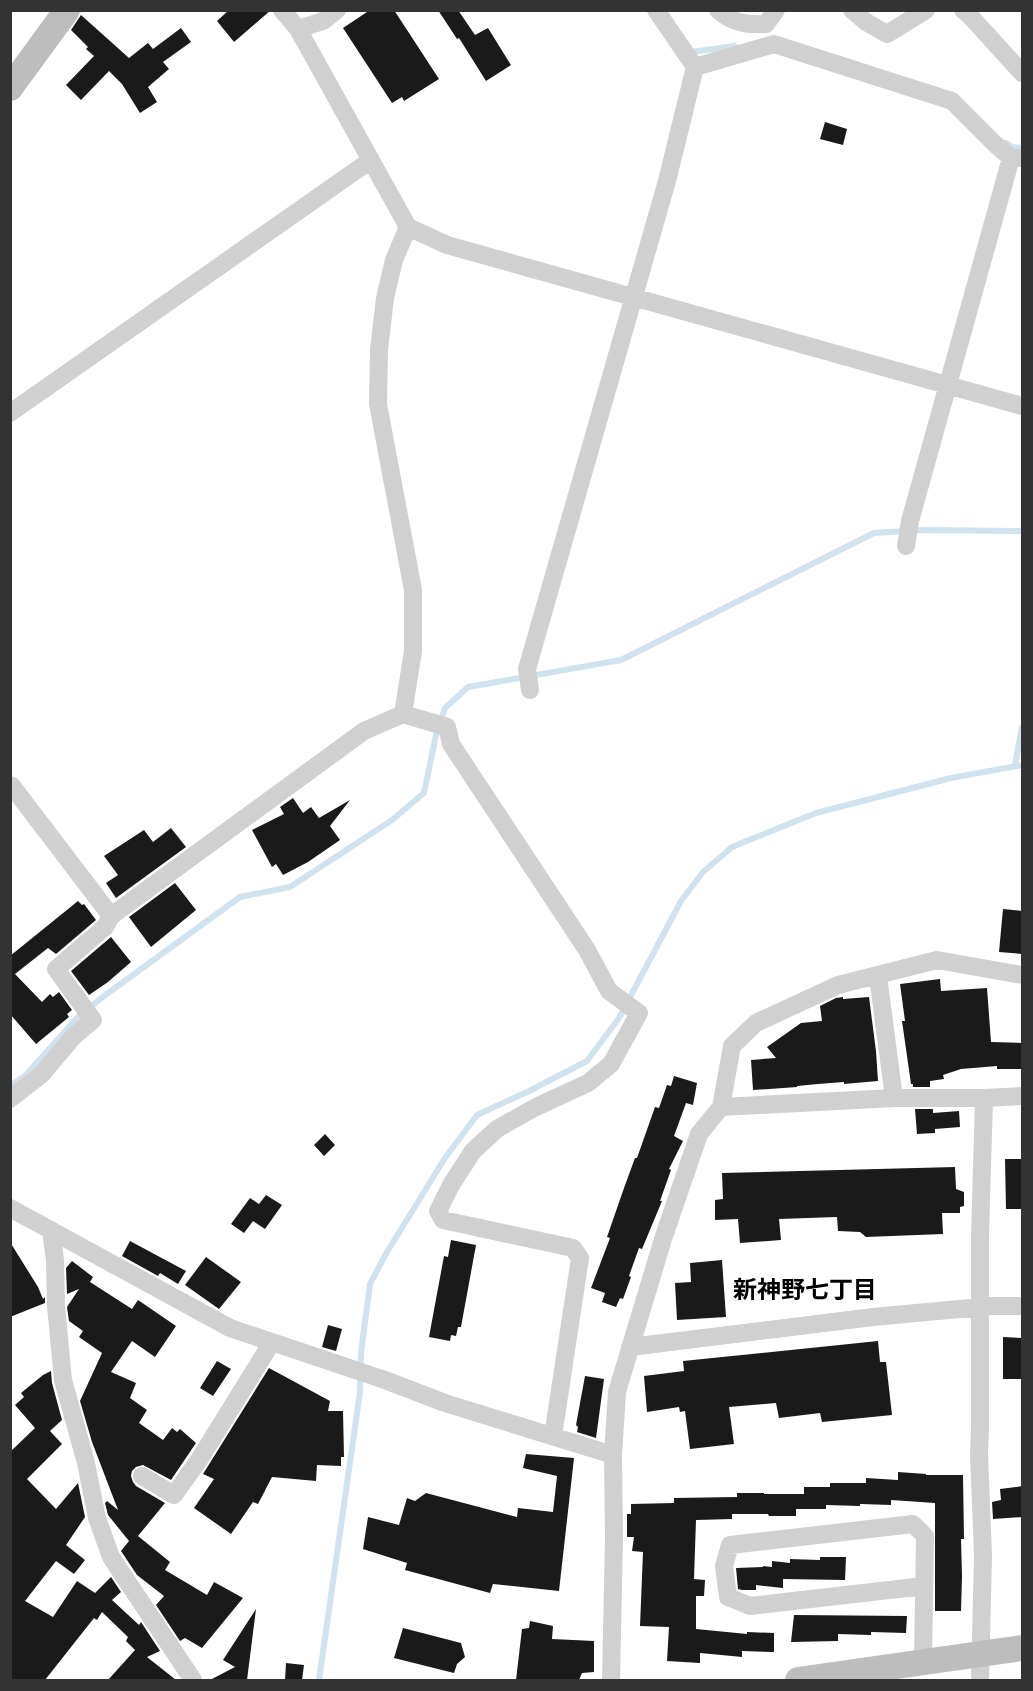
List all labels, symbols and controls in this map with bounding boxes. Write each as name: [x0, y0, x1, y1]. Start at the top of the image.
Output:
district label: 新神野七丁目: [733, 1275, 877, 1304]

